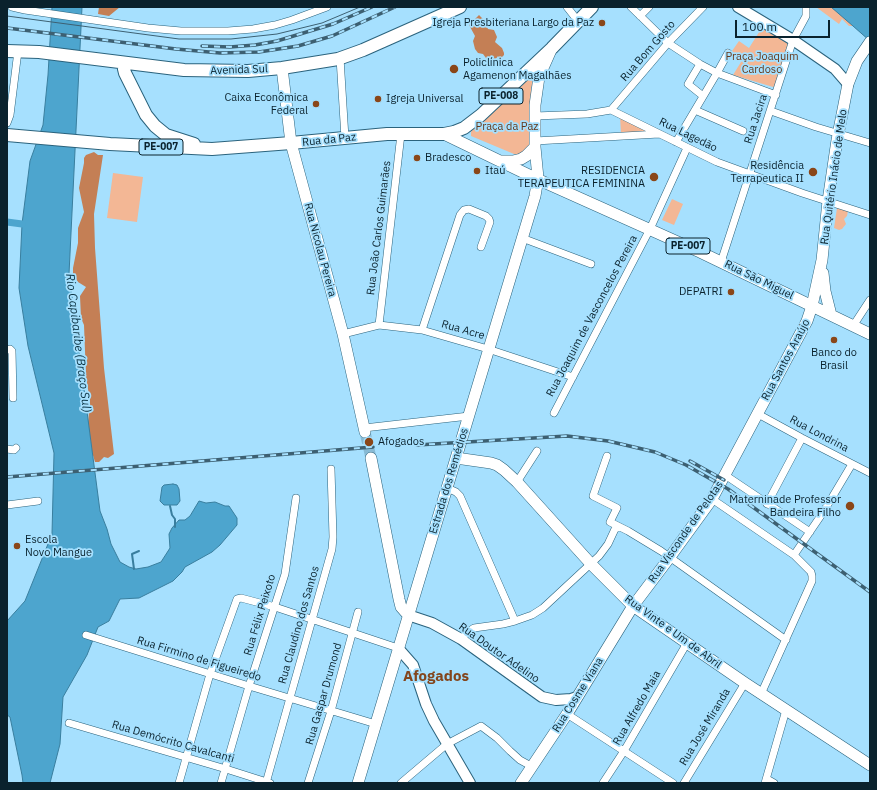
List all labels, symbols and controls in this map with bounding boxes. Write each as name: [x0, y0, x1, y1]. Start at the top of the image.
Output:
scale bar: [737, 12, 832, 38]
place label: Igreja Presbiteriana Largo da Paz: [432, 16, 594, 30]
marker: Igreja Presbiteriana Largo da Paz: [597, 18, 607, 28]
street label: Rua Bom Gosto: [618, 18, 678, 84]
text: 100 m: [742, 19, 777, 34]
park label: Praça Joaquim Cardoso: [725, 50, 799, 76]
place label: Policlínica Agamenon Magalhães: [463, 56, 572, 82]
street label: Avenida Sul: [210, 62, 268, 78]
marker: Policlínica Agamenon Magalhães: [448, 63, 460, 75]
road number: PE-008: [479, 88, 523, 104]
place label: Caixa Econômica Federal: [224, 91, 308, 117]
place label: Igreja Universal: [386, 92, 464, 106]
street label: Rua Jacira: [742, 93, 770, 145]
marker: Igreja Universal: [373, 94, 383, 104]
marker: Caixa Econômica Federal: [311, 99, 321, 109]
street label: Rua Quitério Inácio de Melo: [818, 108, 850, 246]
street label: Rua Lagedão: [657, 115, 719, 155]
park label: Praça da Paz: [476, 120, 538, 134]
street label: Rua da Paz: [301, 131, 357, 149]
road number: PE-007: [139, 139, 183, 155]
place label: Bradesco: [425, 151, 471, 165]
marker: Bradesco: [412, 153, 422, 163]
place label: Residência Terrapeutica II: [730, 159, 804, 185]
street label: Rua João Carlos Guimarães: [364, 160, 394, 296]
place label: Itaú: [485, 164, 505, 178]
place label: RESIDENCIA TERAPEUTICA FEMININA: [518, 164, 645, 190]
marker: Itaú: [472, 166, 482, 176]
marker: Residência Terrapeutica II: [807, 166, 819, 178]
marker: RESIDENCIA TERAPEUTICA FEMININA: [648, 171, 660, 183]
street label: Rua Nicolau Pereira: [301, 202, 339, 298]
street label: Rua Joaquim de Vasconcelos Pereira: [544, 233, 640, 399]
road number: PE-007: [666, 238, 710, 254]
street label: Rua São Miguel: [722, 258, 796, 302]
water label: Rio Capibaribe (Braço Sul): [62, 273, 94, 413]
place label: DEPATRI: [679, 285, 723, 299]
marker: DEPATRI: [726, 287, 736, 297]
street label: Rua Santos Araújo: [759, 317, 813, 403]
street label: Rua Acre: [440, 318, 486, 342]
marker: Banco do Brasil: [829, 335, 839, 345]
place label: Banco do Brasil: [811, 346, 857, 372]
street label: Rua Londrina: [787, 413, 851, 455]
street label: Estrada dos Remédios: [427, 426, 471, 536]
place label: Afogados: [378, 435, 424, 449]
marker: Afogados: [363, 436, 375, 448]
street label: Rua Visconde de Pelotas: [646, 479, 726, 585]
place label: Materninade Professor Bandeira Filho: [729, 493, 841, 519]
marker: Materninade Professor Bandeira Filho: [844, 500, 856, 512]
place label: Escola Novo Mangue: [25, 533, 92, 559]
marker: Escola Novo Mangue: [12, 541, 22, 551]
street label: Rua Claudino dos Santos: [276, 564, 322, 686]
street label: Rua Félix Peixoto: [241, 573, 279, 657]
street label: Rua Vinte e Um de Abril: [622, 592, 724, 672]
street label: Rua Doutor Adelino: [456, 620, 542, 686]
street label: Rua Firmino de Figueiredo: [135, 634, 263, 684]
street label: Rua Gaspar Drumond: [303, 641, 345, 747]
street label: Rua Cosme Viana: [550, 655, 606, 735]
district label: Afogados: [403, 668, 469, 686]
street label: Rua Alfredo Maia: [610, 668, 664, 748]
street label: Rua José Miranda: [677, 686, 733, 768]
street label: Rua Demócrito Cavalcanti: [110, 718, 236, 766]

